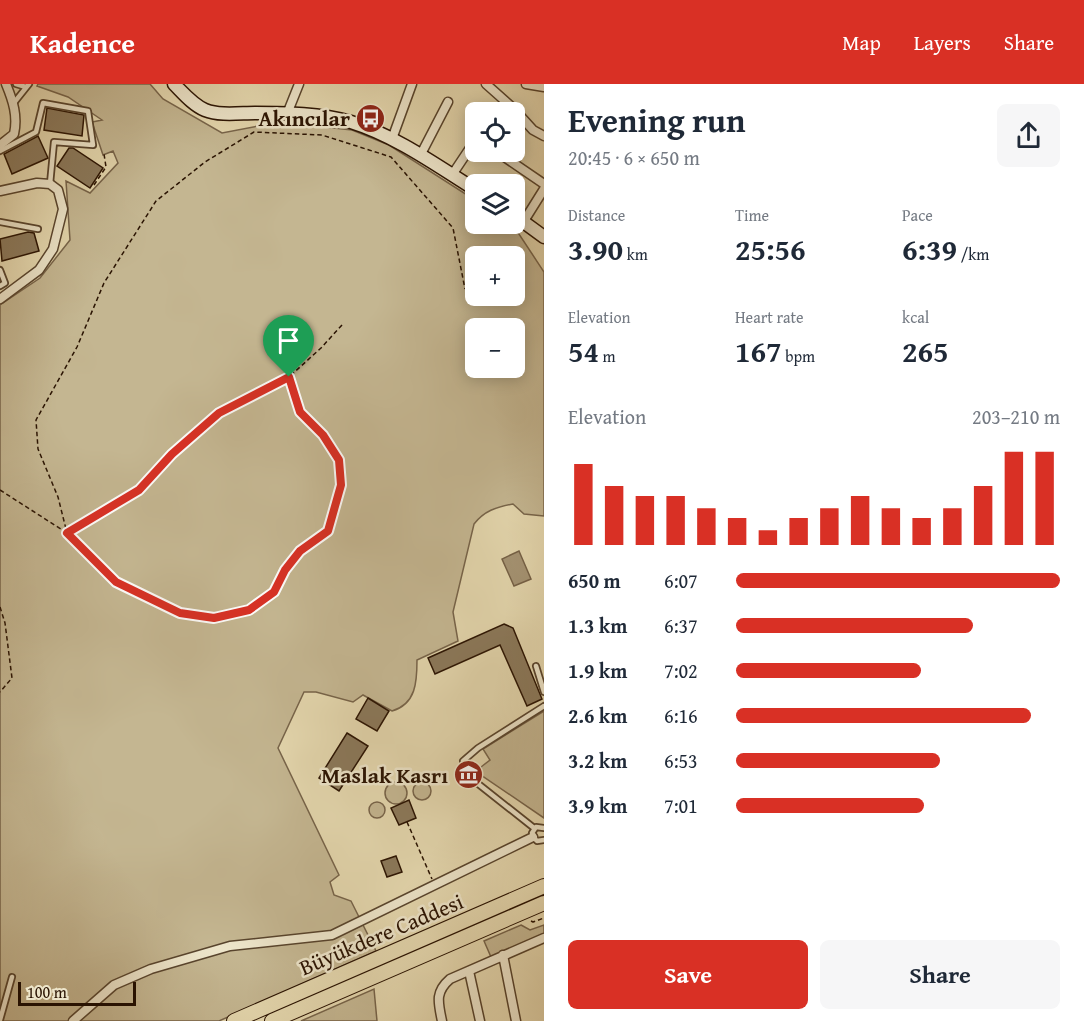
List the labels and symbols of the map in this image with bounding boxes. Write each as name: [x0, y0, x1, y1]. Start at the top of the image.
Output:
place label: Akıncılar: [258, 102, 350, 134]
bus stop icon: Akıncılar: [355, 102, 387, 134]
pin: [263, 315, 314, 377]
place label: Maslak Kasrı: [321, 759, 448, 791]
museum icon: Maslak Kasrı: [453, 759, 485, 791]
street label: Büyükdere Caddesi: [294, 885, 468, 983]
scale bar: [18, 979, 136, 1006]

